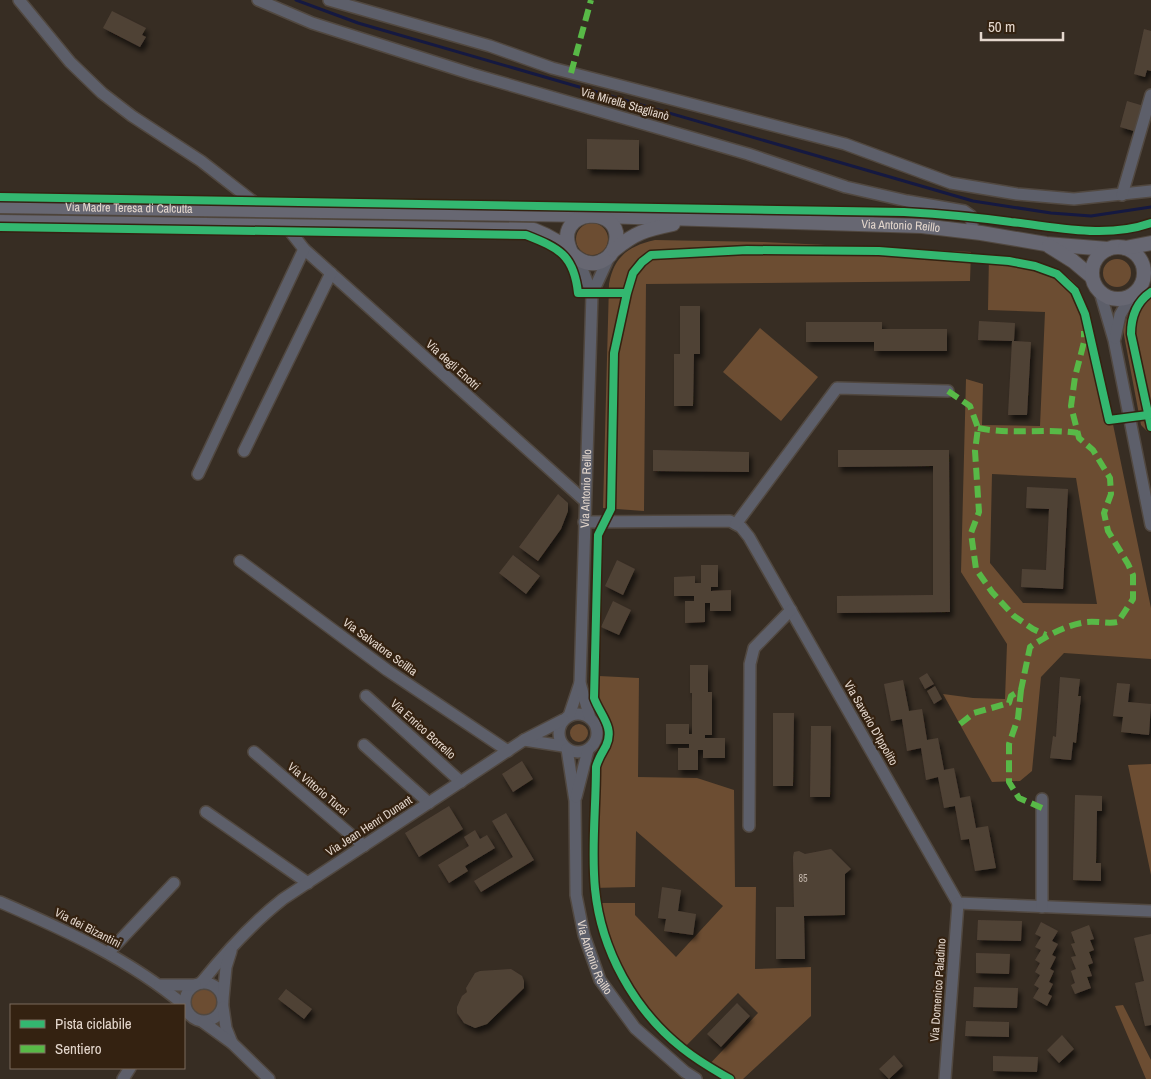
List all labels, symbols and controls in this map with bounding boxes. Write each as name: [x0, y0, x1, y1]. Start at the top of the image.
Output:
scale bar: [981, 10, 1064, 42]
text: 50 m: [988, 16, 1015, 37]
street label: Via Mirella Staglianò: [579, 84, 671, 124]
street label: Via Madre Teresa di Calcutta: [65, 199, 193, 217]
street label: Via Antonio Reillo: [861, 216, 941, 236]
street label: Via degli Enotri: [423, 336, 483, 394]
street label: Via Antonio Reillo: [577, 449, 595, 528]
street label: Via Salvatore Scillìa: [340, 615, 421, 680]
street label: Via Saverio D'Ippolito: [840, 678, 902, 768]
street label: Via Enrico Borrello: [387, 695, 459, 763]
street label: Via Vittorio Tucci: [284, 759, 352, 819]
street label: Via Jean Henri Dunant: [323, 792, 415, 860]
house number: 85: [798, 872, 808, 885]
street label: Via dei Bizantini: [52, 904, 124, 952]
street label: Via Antonio Reillo: [573, 919, 616, 998]
street label: Via Domenico Paladino: [926, 938, 950, 1042]
legend: [10, 1004, 185, 1069]
text: Pista ciclabile: [55, 1013, 132, 1034]
text: Sentiero: [55, 1038, 102, 1059]

